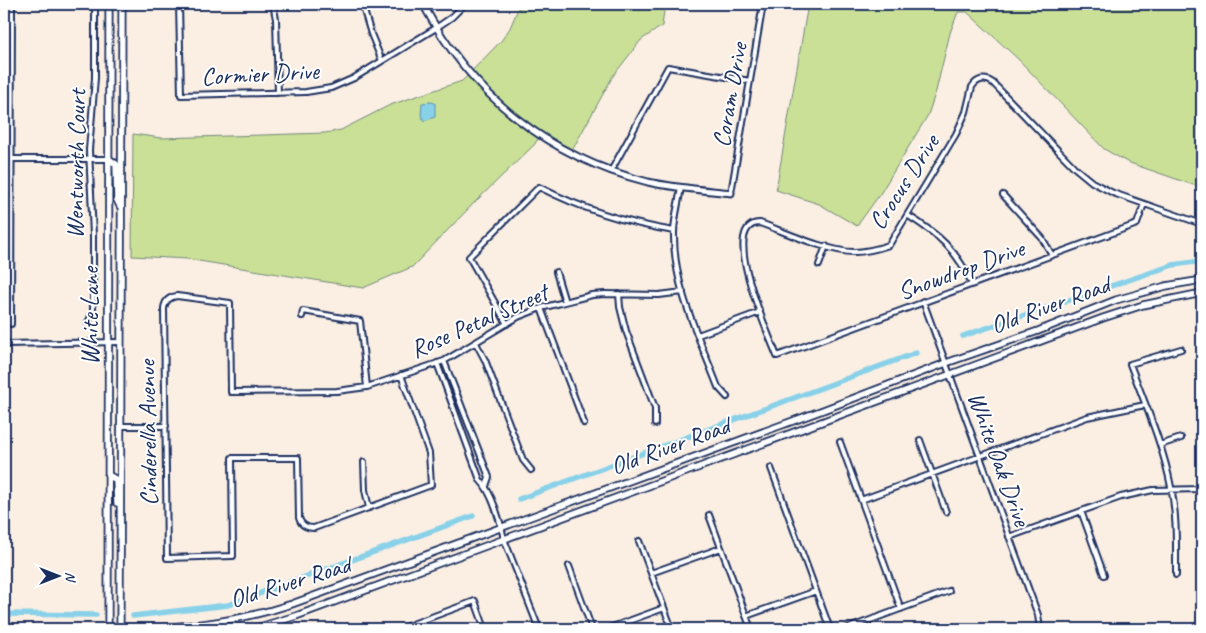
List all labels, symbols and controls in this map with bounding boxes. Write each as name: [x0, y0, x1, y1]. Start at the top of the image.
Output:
street label: Coram Drive: [705, 38, 755, 150]
street label: Cormier Drive: [200, 55, 321, 93]
street label: Wentworth Court: [59, 86, 93, 239]
street label: Crocus Drive: [861, 127, 948, 236]
street label: Snowdrop Drive: [893, 232, 1030, 308]
street label: White Lane: [74, 265, 106, 365]
street label: Old River Road: [986, 267, 1118, 341]
street label: Rose Petal Street: [405, 275, 556, 366]
street label: Cinderella Avenue: [131, 358, 165, 506]
street label: White Oak Drive: [960, 388, 1039, 532]
street label: Old River Road: [606, 408, 738, 482]
street label: Old River Road: [226, 547, 358, 616]
north arrow: [32, 550, 82, 600]
text: N: [62, 572, 79, 583]

